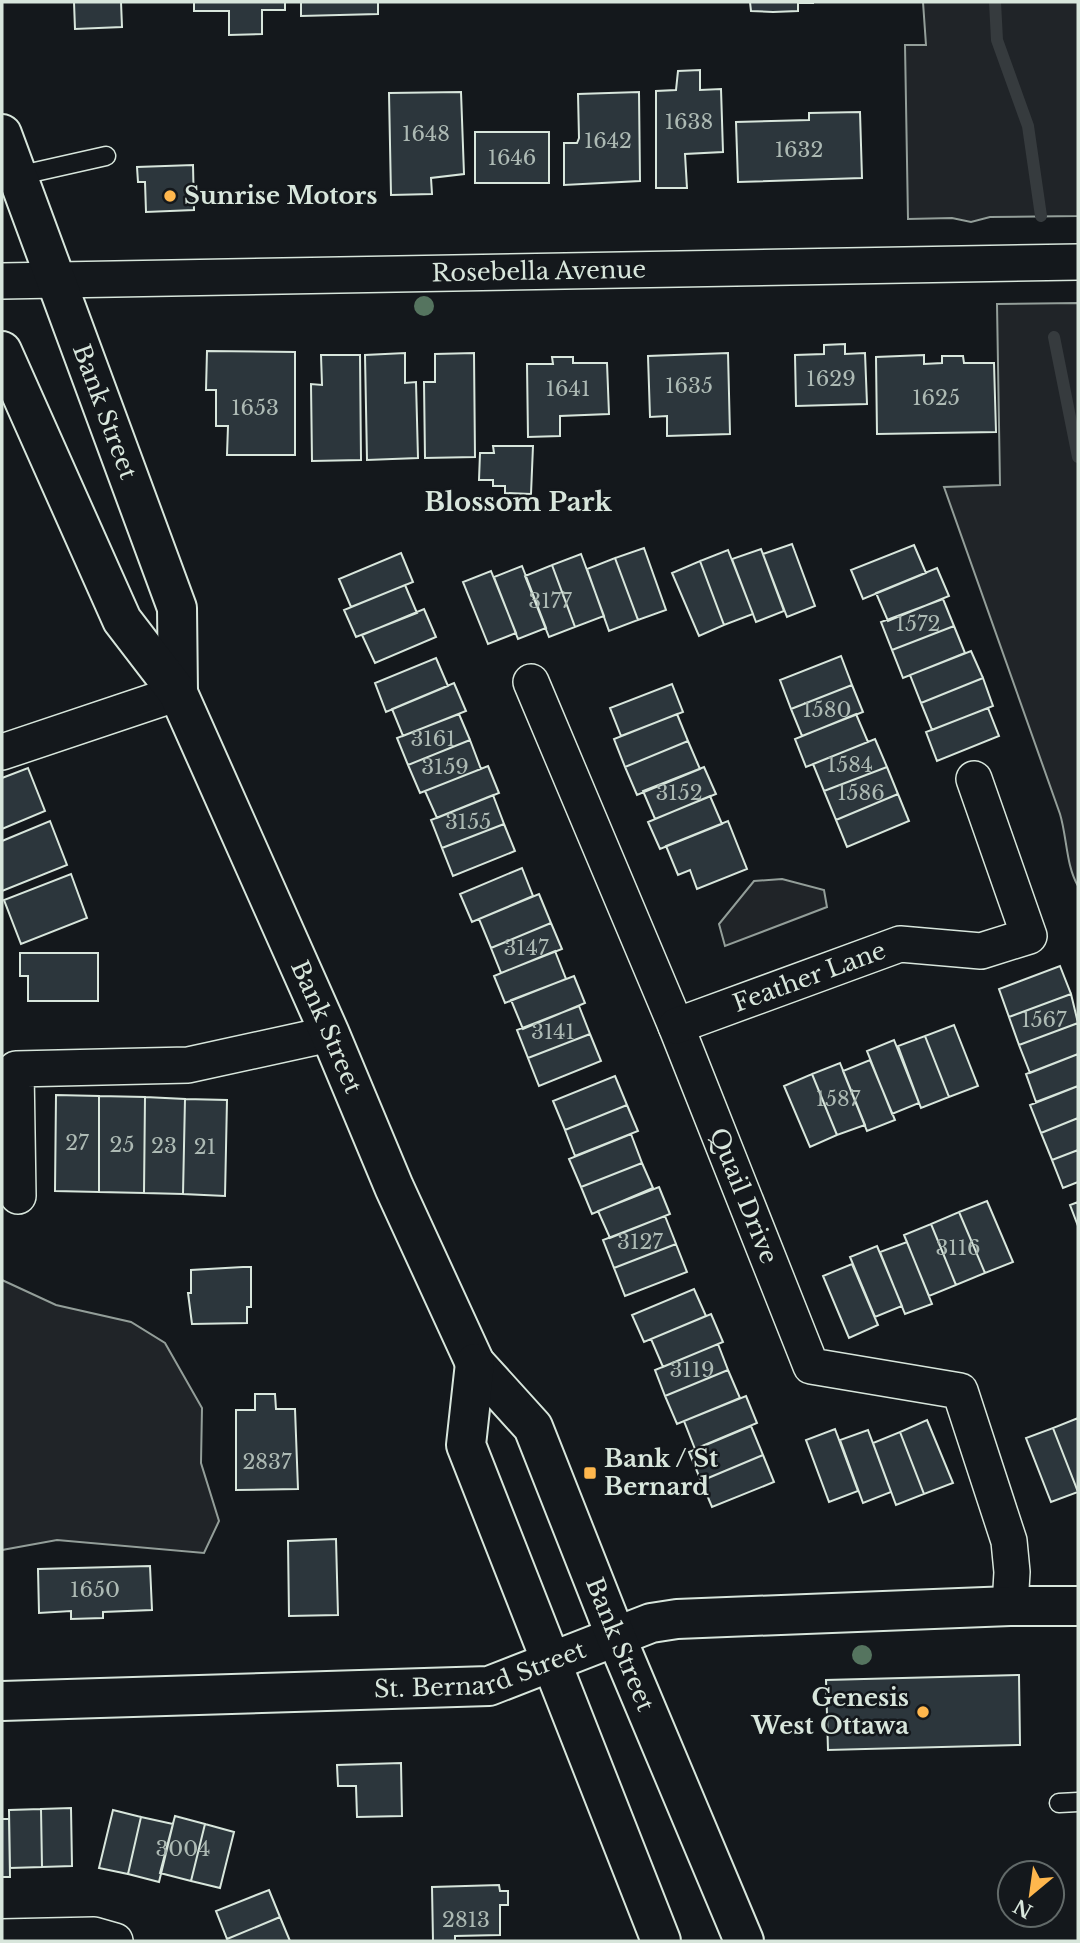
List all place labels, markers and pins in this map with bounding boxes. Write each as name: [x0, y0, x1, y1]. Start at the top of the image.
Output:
place label: Sunrise Motors: [184, 181, 377, 210]
marker: Sunrise Motors: [162, 188, 178, 204]
place label: Bank / St Bernard: [604, 1444, 719, 1501]
marker: Bank / St Bernard: [582, 1465, 598, 1481]
place label: Genesis West Ottawa: [751, 1683, 909, 1740]
marker: Genesis West Ottawa: [915, 1704, 931, 1720]

